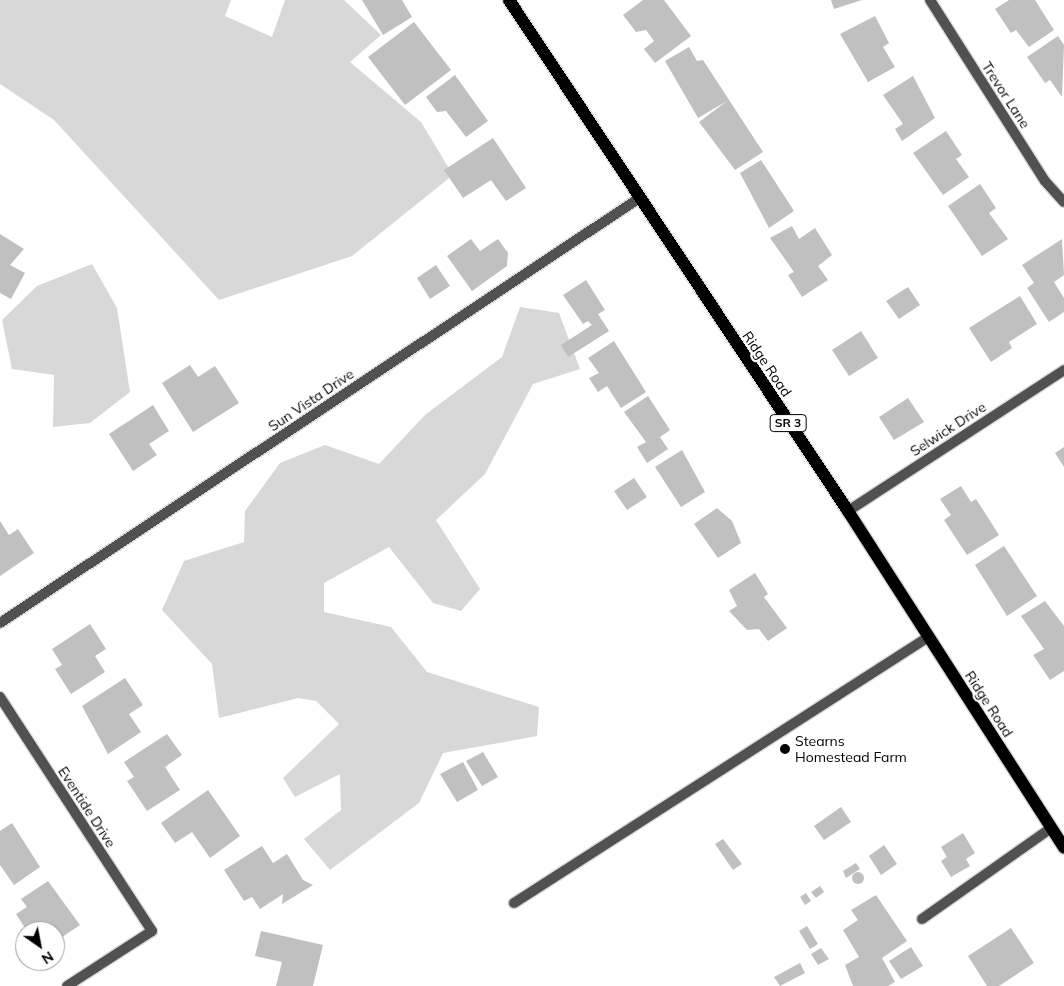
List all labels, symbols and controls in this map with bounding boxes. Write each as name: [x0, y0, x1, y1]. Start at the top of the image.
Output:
street label: Trevor Lane: [978, 59, 1034, 131]
street label: Ridge Road: [739, 328, 795, 400]
street label: Sun Vista Drive: [265, 365, 357, 435]
street label: Selwick Drive: [907, 398, 989, 460]
road number: SR 3: [769, 413, 807, 432]
street label: Ridge Road: [961, 668, 1017, 740]
place label: Stearns Homestead Farm: [795, 733, 907, 766]
marker: Stearns Homestead Farm: [779, 743, 791, 755]
street label: Eventide Drive: [55, 763, 119, 851]
north arrow: [15, 921, 65, 971]
text: N: [38, 947, 57, 968]

